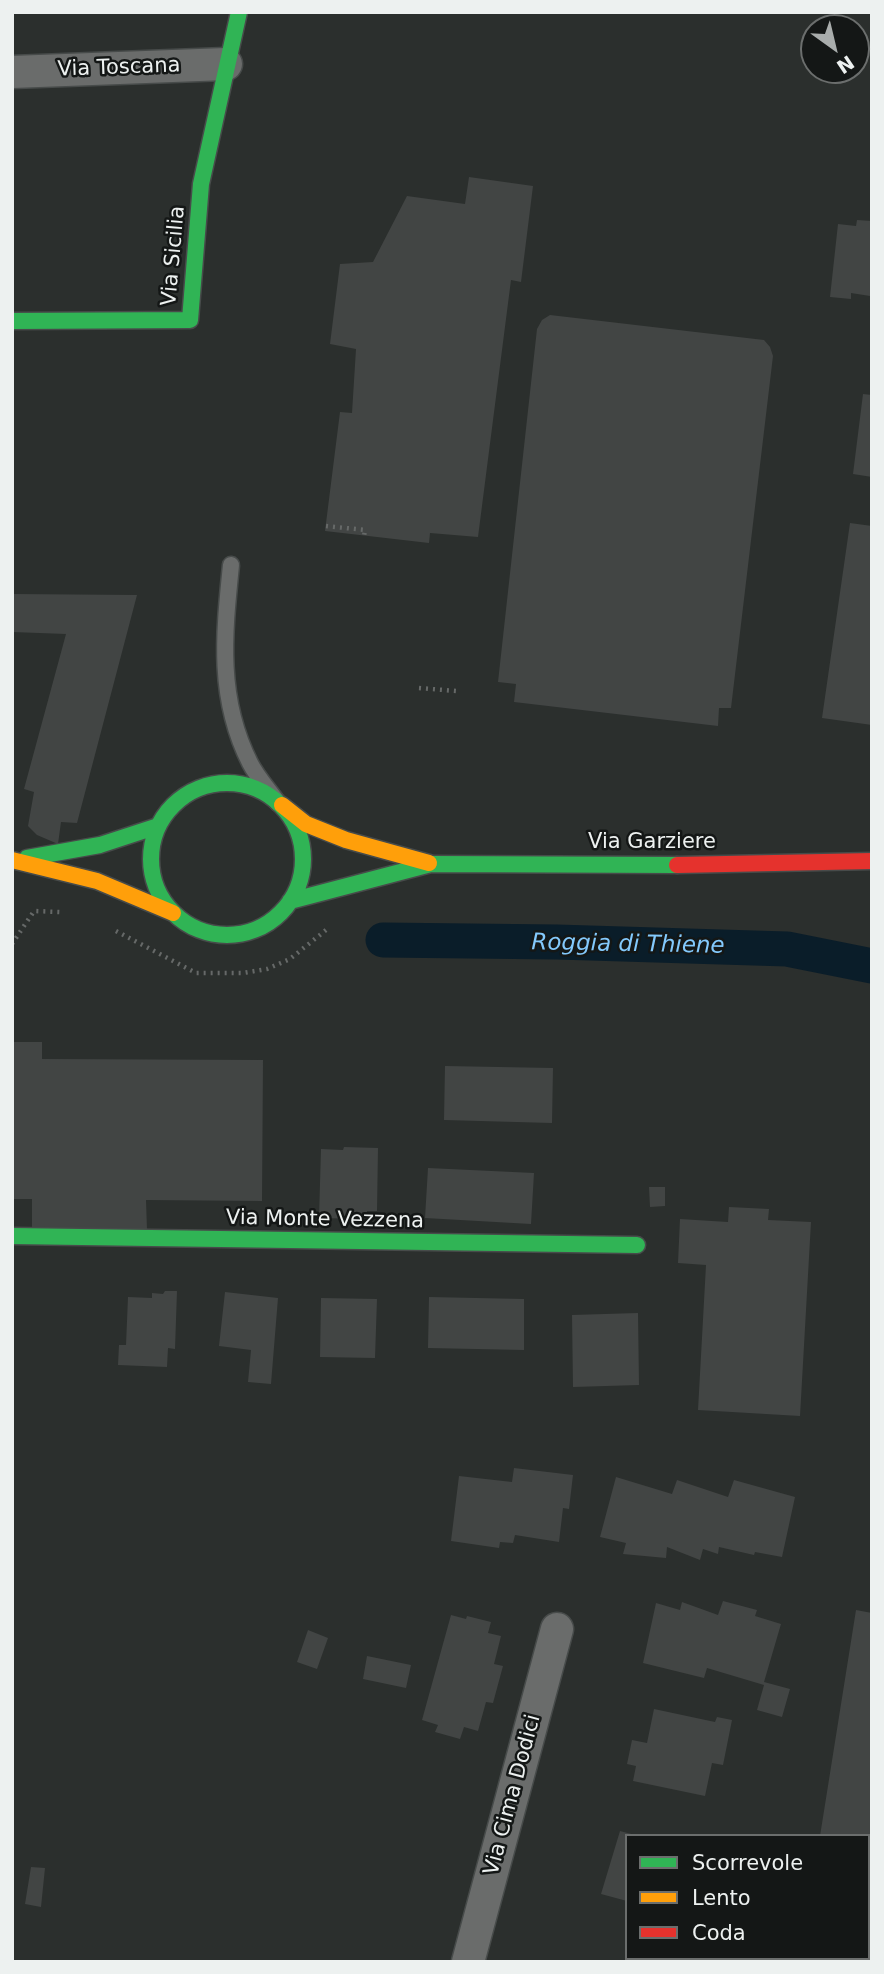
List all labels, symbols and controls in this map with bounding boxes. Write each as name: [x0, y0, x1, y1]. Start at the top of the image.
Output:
north arrow: [800, 14, 870, 84]
text: N: [833, 51, 858, 78]
street label: Via Toscana: [57, 53, 181, 83]
street label: Via Sicilia: [157, 205, 191, 307]
street label: Via Garziere: [588, 830, 716, 856]
water label: Roggia di Thiene: [531, 930, 725, 960]
street label: Via Monte Vezzena: [226, 1206, 424, 1234]
street label: Via Cima Dodici: [479, 1712, 547, 1878]
legend: [625, 1834, 870, 1960]
text: Scorrevole: [692, 1851, 803, 1875]
text: Lento: [692, 1886, 751, 1910]
text: Coda: [692, 1921, 746, 1945]

